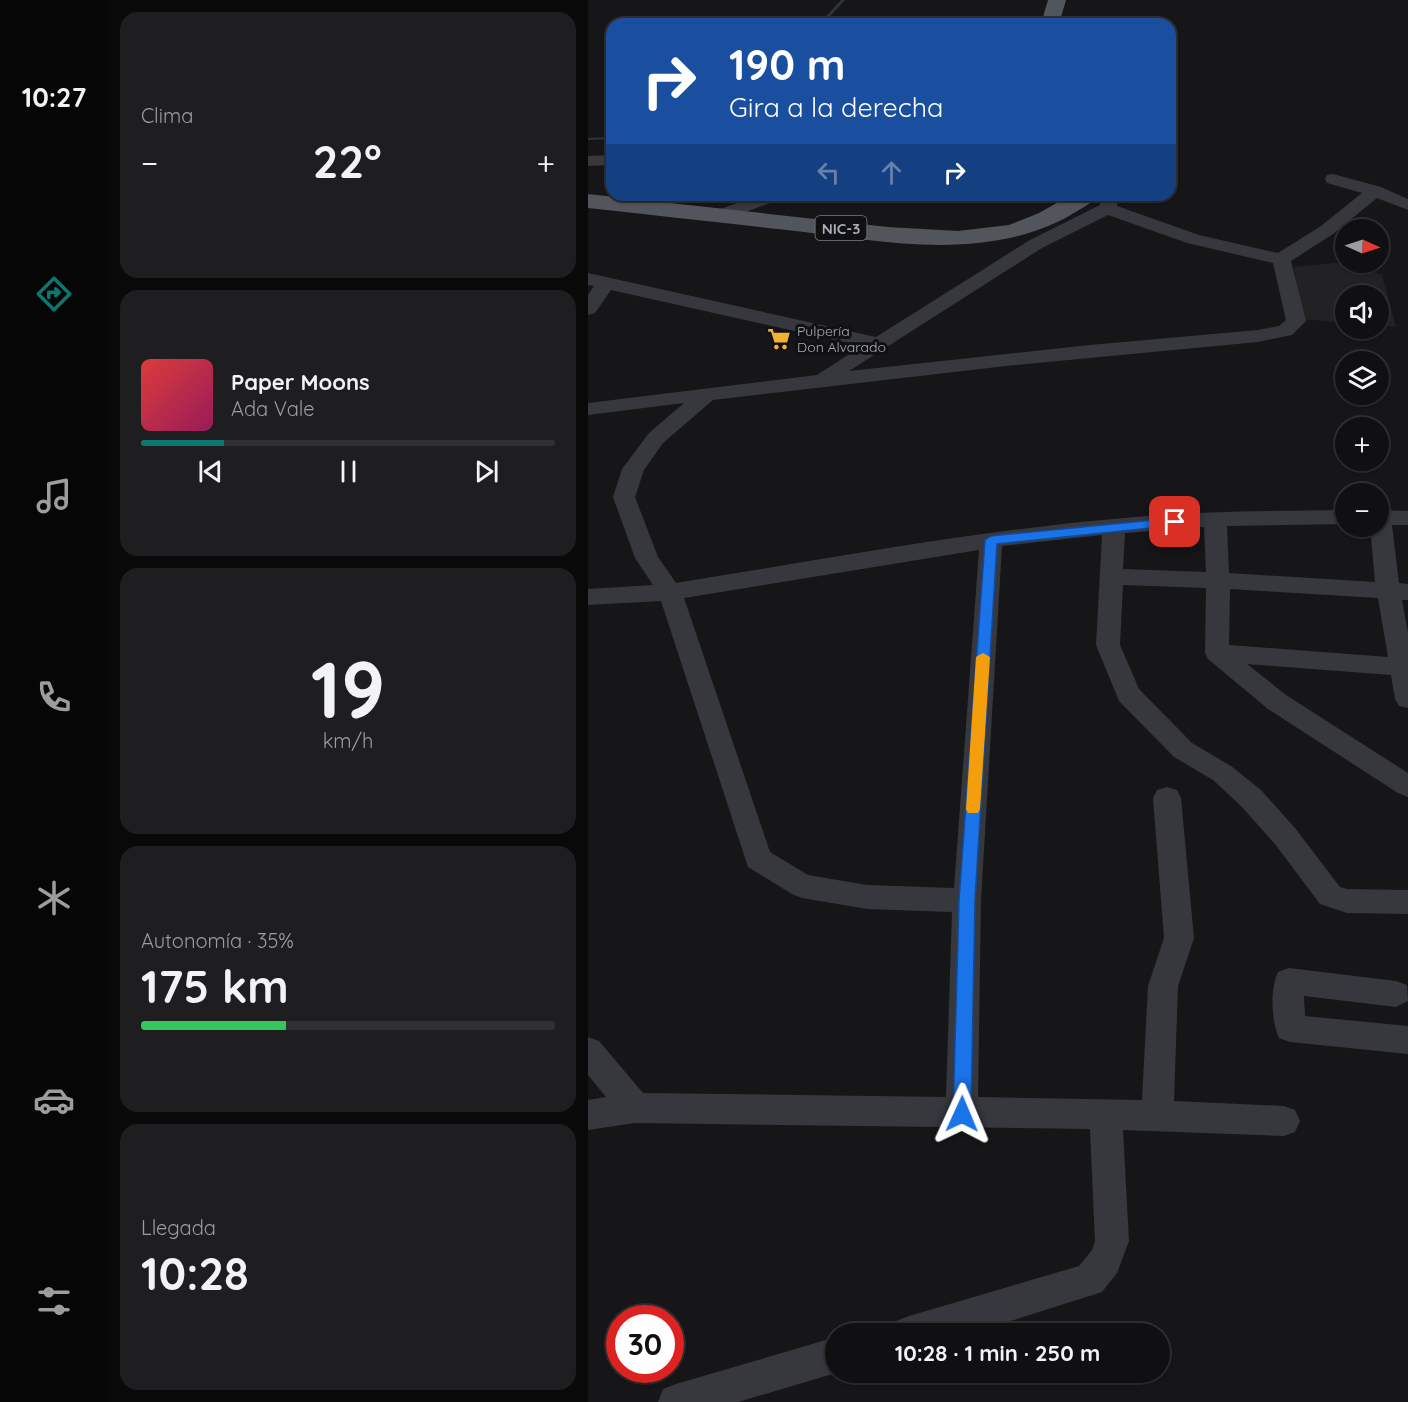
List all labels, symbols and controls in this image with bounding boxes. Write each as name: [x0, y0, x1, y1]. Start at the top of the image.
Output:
text: 190 m: [729, 38, 845, 91]
icon: right: [630, 42, 708, 120]
text: 10:27: [22, 80, 86, 114]
text: Gira a la derecha: [729, 90, 943, 124]
text: Clima: [141, 103, 193, 128]
text: 22°: [313, 133, 382, 189]
text: −: [141, 142, 158, 183]
text: +: [536, 142, 555, 183]
icon: left: [812, 156, 845, 189]
icon: ahead: [875, 156, 908, 189]
icon: right: [938, 156, 971, 189]
road number: NIC-3: [816, 216, 866, 240]
north arrow: [1335, 219, 1389, 273]
map controls: [1335, 219, 1389, 537]
icon: directions: [33, 273, 75, 315]
button: sound: [1335, 285, 1389, 339]
place label: Pulpería Don Alvarado: [797, 322, 886, 356]
supermarket icon: Pulpería Don Alvarado: [766, 326, 792, 352]
button: layers: [1335, 351, 1389, 405]
text: Paper Moons: [231, 368, 370, 396]
text: Ada Vale: [231, 396, 315, 421]
button: +: [1335, 417, 1389, 471]
icon: previous: [194, 455, 227, 488]
icon: pause: [332, 455, 365, 488]
icon: next: [470, 455, 503, 488]
icon: music: [33, 475, 75, 517]
button: −: [1335, 483, 1389, 537]
pin: [1149, 496, 1200, 547]
icon: arrive: [1158, 505, 1191, 538]
text: 19: [311, 640, 385, 738]
icon: phone: [33, 676, 75, 718]
text: km/h: [323, 728, 373, 753]
icon: climate: [33, 877, 75, 919]
text: Autonomía · 35%: [141, 928, 294, 953]
text: 175 km: [141, 958, 289, 1014]
icon: car: [33, 1079, 75, 1121]
position arrow: [930, 1082, 994, 1146]
text: Llegada: [141, 1215, 216, 1240]
text: 10:28: [141, 1245, 249, 1301]
icon: filters: [33, 1280, 75, 1322]
speed limit sign: 30: [606, 1305, 684, 1383]
text: 10:28 · 1 min · 250 m: [895, 1339, 1100, 1367]

